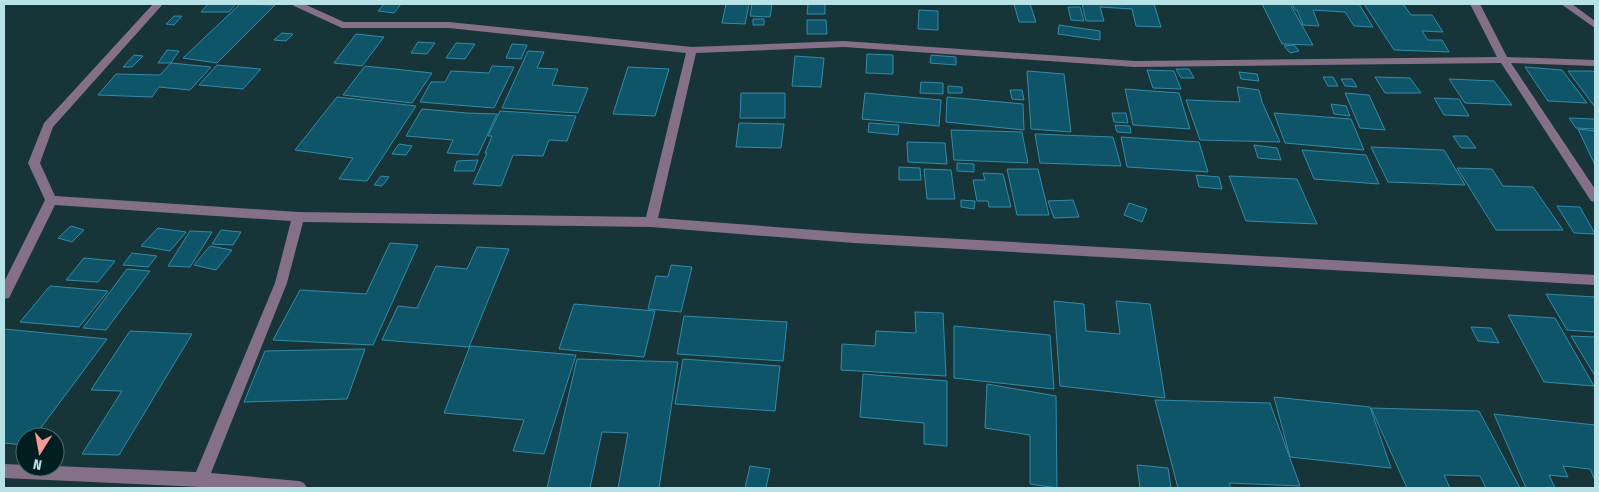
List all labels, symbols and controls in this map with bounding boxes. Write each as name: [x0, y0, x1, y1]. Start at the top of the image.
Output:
north arrow: [15, 427, 65, 477]
text: N: [32, 455, 43, 473]

